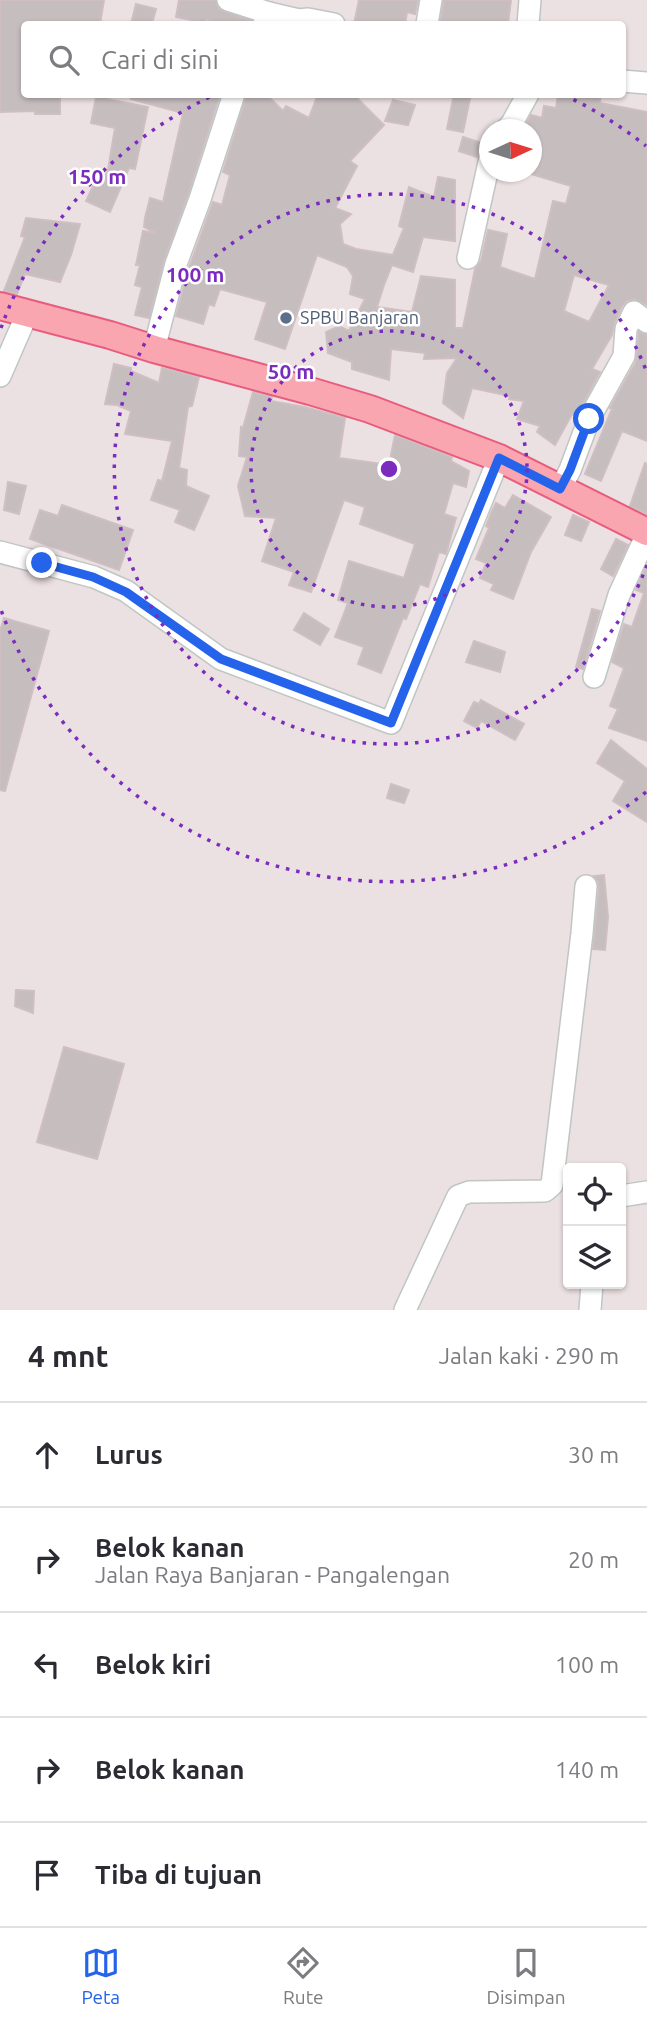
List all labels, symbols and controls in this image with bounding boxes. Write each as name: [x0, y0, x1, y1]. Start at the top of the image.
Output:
search box: [21, 21, 626, 98]
icon: search: [45, 41, 83, 79]
text: Cari di sini: [101, 45, 219, 74]
north arrow: [479, 119, 542, 182]
text: 150 m: [68, 164, 126, 188]
text: 100 m: [166, 262, 224, 286]
place label: SPBU Banjaran: [300, 307, 419, 327]
marker: SPBU Banjaran: [278, 310, 294, 326]
text: 50 m: [268, 359, 314, 383]
route start: [573, 403, 604, 434]
centre of rings: [377, 457, 401, 481]
route end: [26, 547, 57, 578]
map controls: [563, 1163, 626, 1289]
button: locate: [563, 1163, 626, 1226]
button: layers: [563, 1226, 626, 1289]
text: 4 mnt: [28, 1339, 108, 1373]
text: Jalan kaki · 290 m: [439, 1343, 619, 1368]
icon: ahead: [28, 1436, 66, 1474]
text: Lurus: [95, 1440, 163, 1469]
text: 30 m: [568, 1442, 619, 1467]
text: Belok kanan: [95, 1533, 245, 1562]
icon: right: [28, 1541, 66, 1579]
text: 20 m: [568, 1547, 619, 1572]
text: Jalan Raya Banjaran - Pangalengan: [95, 1562, 450, 1587]
icon: left: [28, 1646, 66, 1684]
text: Belok kiri: [95, 1650, 211, 1679]
text: 100 m: [555, 1652, 619, 1677]
icon: right: [28, 1751, 66, 1789]
text: Belok kanan: [95, 1755, 245, 1784]
text: 140 m: [555, 1757, 619, 1782]
icon: arrive: [28, 1856, 66, 1894]
text: Tiba di tujuan: [95, 1860, 262, 1889]
tab: Peta: [81, 1944, 120, 2008]
tab: Rute: [283, 1944, 324, 2008]
tab: Disimpan: [487, 1944, 566, 2008]

